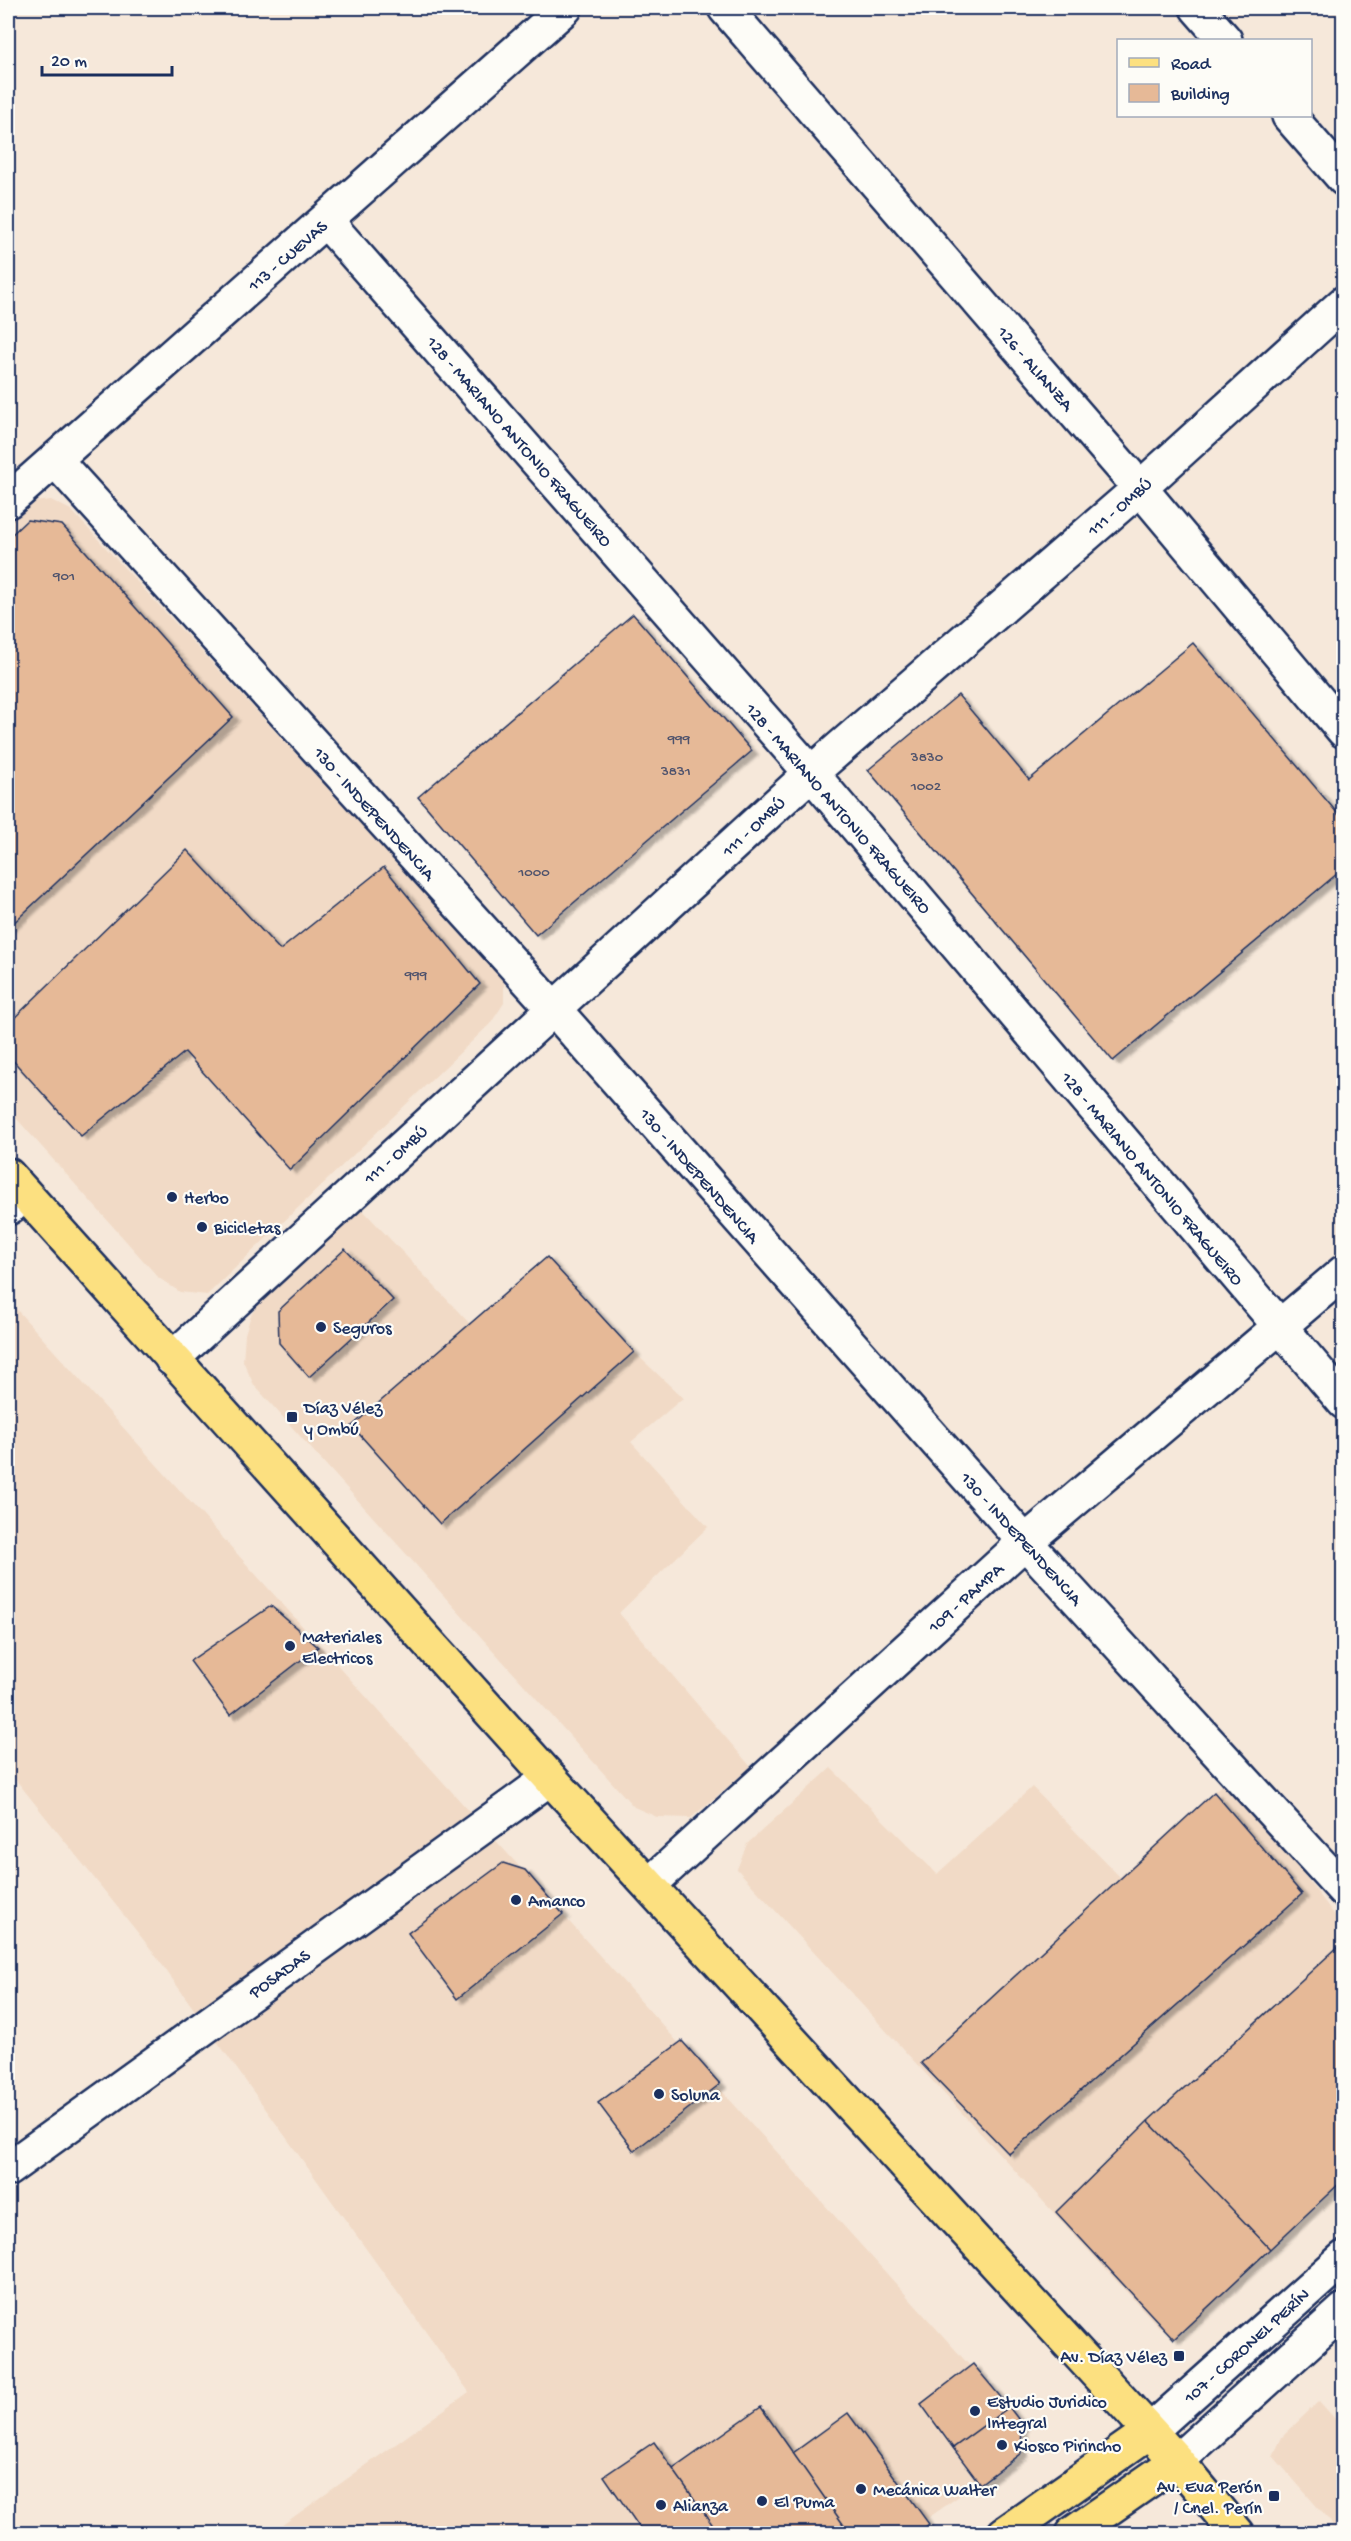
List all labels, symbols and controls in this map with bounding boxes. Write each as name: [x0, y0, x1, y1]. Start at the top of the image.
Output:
scale bar: [42, 39, 172, 77]
legend: [1117, 39, 1312, 117]
text: 20 m: [51, 52, 87, 73]
text: Road: [1171, 55, 1212, 76]
text: Building: [1170, 85, 1230, 106]
street label: 113 - CUEVAS: [244, 216, 333, 298]
street label: 126 - ALIANZA: [991, 322, 1078, 417]
street label: 128 - MARIANO ANTONIO FRAGUEIRO: [420, 332, 616, 553]
street label: 111 - OMBÚ: [1083, 474, 1157, 542]
house number: 901: [52, 568, 75, 586]
street label: 128 - MARIANO ANTONIO FRAGUEIRO: [739, 699, 935, 920]
house number: 999: [667, 731, 691, 749]
street label: 130 - INDEPENDENCIA: [307, 743, 440, 887]
house number: 3830: [910, 749, 944, 767]
house number: 3831: [660, 763, 691, 781]
house number: 1002: [910, 778, 941, 796]
street label: 111 - OMBÚ: [718, 793, 791, 863]
house number: 1000: [517, 864, 550, 882]
house number: 999: [404, 967, 428, 985]
street label: 128 - MARIANO ANTONIO FRAGUEIRO: [1055, 1068, 1247, 1291]
street label: 130 - INDEPENDENCIA: [633, 1104, 763, 1250]
street label: 111 - OMBÚ: [360, 1122, 433, 1191]
place label: Herbo: [184, 1189, 229, 1210]
marker: Herbo: [165, 1190, 179, 1204]
place label: Bicicletas: [213, 1219, 282, 1240]
marker: Bicicletas: [195, 1220, 209, 1234]
place label: Seguros: [333, 1319, 393, 1340]
marker: Seguros: [314, 1320, 328, 1334]
place label: Díaz Vélez y Ombú: [303, 1399, 383, 1441]
marker: Díaz Vélez y Ombú: [285, 1410, 299, 1424]
street label: 130 - INDEPENDENCIA: [954, 1468, 1087, 1612]
street label: 109 - PAMPA: [924, 1559, 1010, 1639]
place label: Materiales Electricos: [302, 1628, 383, 1670]
marker: Materiales Electricos: [283, 1639, 297, 1653]
place label: Amanco: [528, 1892, 585, 1913]
marker: Amanco: [509, 1893, 523, 1907]
street label: POSADAS: [245, 1945, 316, 2005]
place label: Soluna: [671, 2086, 721, 2107]
marker: Soluna: [652, 2087, 666, 2101]
street label: 107 - CORONEL PERÍN: [1180, 2285, 1315, 2410]
place label: Av. Díaz Vélez: [1060, 2348, 1168, 2369]
marker: Av. Díaz Vélez: [1172, 2349, 1186, 2363]
place label: Estudio Juridico Integral: [987, 2393, 1107, 2435]
marker: Estudio Juridico Integral: [968, 2404, 982, 2418]
place label: Kiosco Pirincho: [1014, 2437, 1121, 2458]
marker: Kiosco Pirincho: [995, 2438, 1009, 2452]
place label: Av. Eva Perón / Cnel. Perín: [1157, 2478, 1262, 2520]
place label: Mecánica Walter: [873, 2481, 998, 2502]
marker: Mecánica Walter: [854, 2482, 868, 2496]
marker: Av. Eva Perón / Cnel. Perín: [1267, 2489, 1281, 2503]
place label: El Puma: [774, 2493, 836, 2514]
marker: El Puma: [755, 2494, 769, 2508]
place label: Alianza: [673, 2497, 729, 2518]
marker: Alianza: [654, 2498, 668, 2512]

